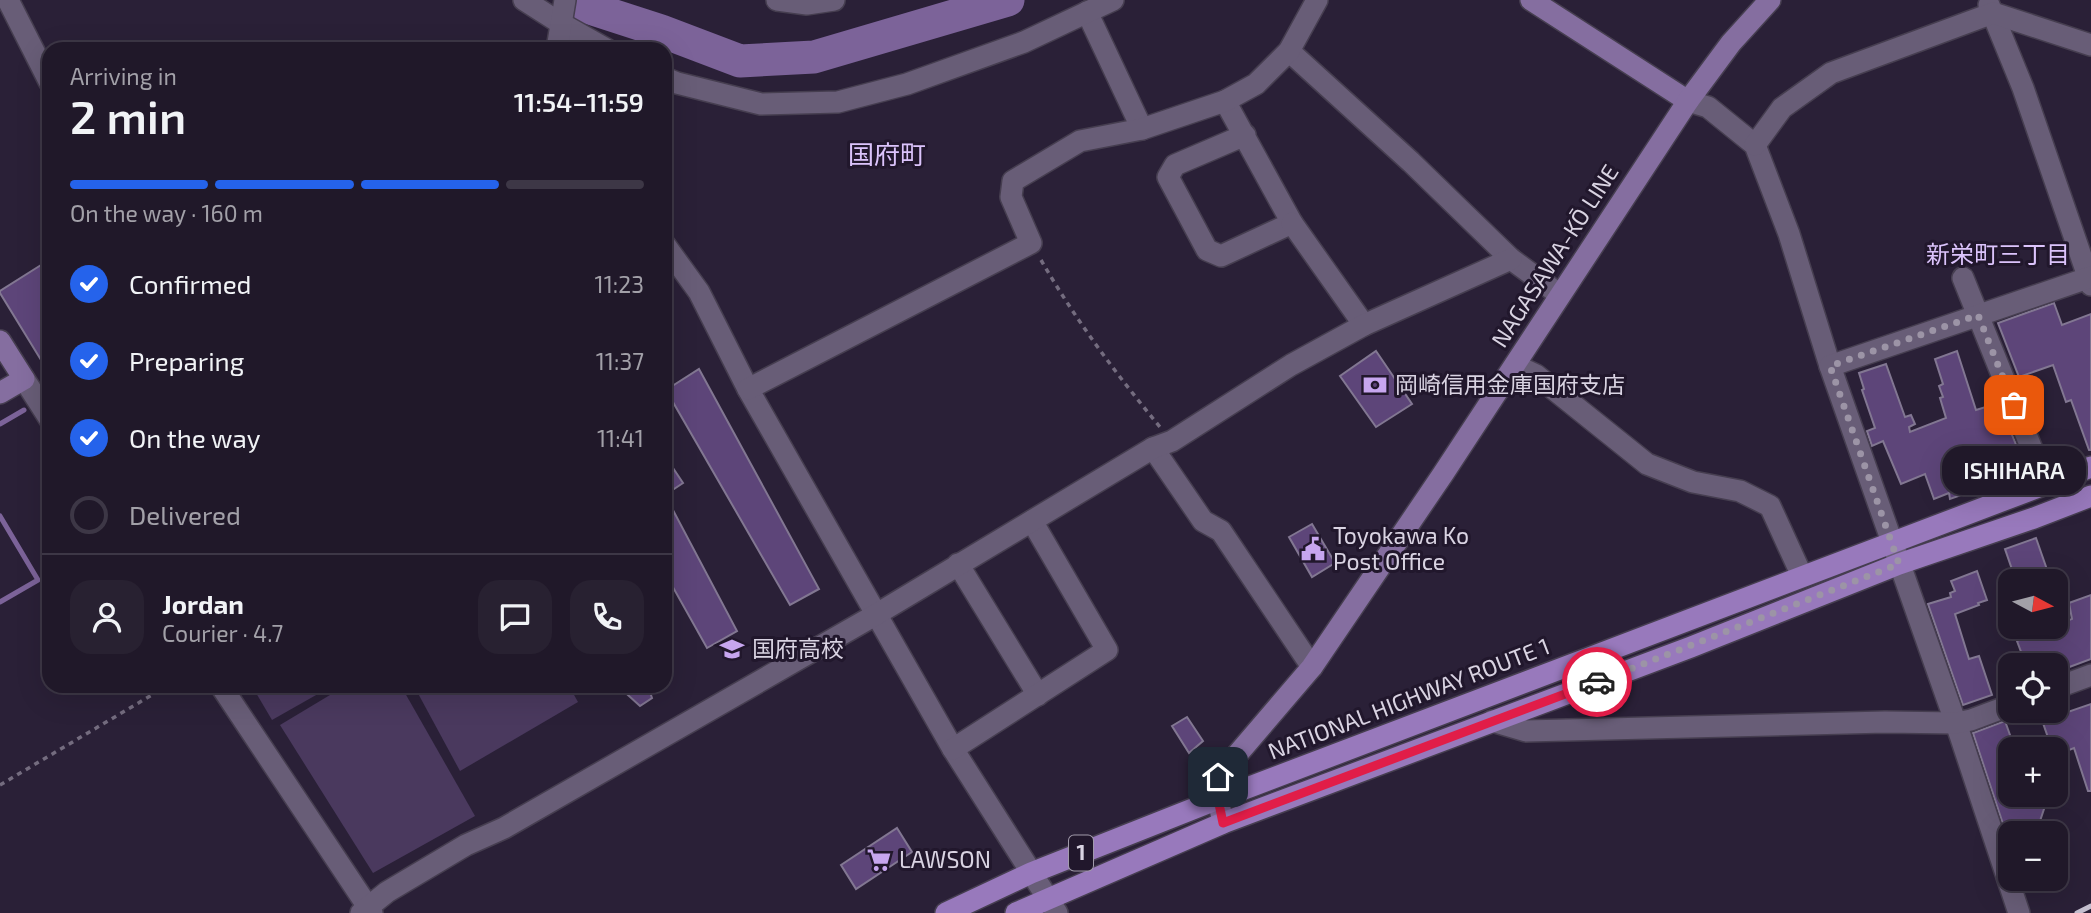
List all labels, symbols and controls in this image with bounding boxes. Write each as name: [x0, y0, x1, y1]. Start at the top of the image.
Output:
text: Arriving in: [70, 62, 177, 90]
text: 11:54–11:59: [514, 86, 644, 117]
text: 2 min: [70, 88, 186, 143]
district label: 国府町: [848, 138, 926, 169]
street label: NAGASAWA-KŌ LINE: [1485, 159, 1624, 352]
text: On the way · 160 m: [70, 199, 263, 227]
district label: 新栄町三丁目: [1926, 239, 2070, 268]
icon: check: [70, 265, 108, 303]
text: Confirmed: [129, 268, 252, 299]
text: 11:23: [595, 270, 644, 298]
icon: check: [70, 342, 108, 380]
text: Preparing: [129, 345, 244, 376]
text: 11:37: [596, 347, 644, 375]
place label: 岡崎信用金庫国府支店: [1395, 370, 1625, 398]
bank icon: 岡崎信用金庫国府支店: [1361, 371, 1389, 399]
pin: [1984, 375, 2044, 435]
icon: bag: [1995, 386, 2033, 424]
icon: check: [70, 419, 108, 457]
text: On the way: [129, 422, 260, 453]
text: 11:41: [597, 424, 644, 452]
callout: ISHIHARA: [1942, 447, 2086, 496]
text: ISHIHARA: [1963, 456, 2065, 484]
text: Delivered: [129, 499, 241, 530]
place label: Toyokawa Ko Post Office: [1333, 521, 1469, 575]
public building icon: Toyokawa Ko Post Office: [1299, 535, 1327, 563]
north arrow: [1998, 569, 2068, 639]
map controls: [1998, 569, 2068, 891]
button: person: [70, 580, 144, 654]
button: chat: [478, 580, 552, 654]
button: phone: [570, 580, 644, 654]
text: Jordan: [162, 588, 244, 619]
text: Courier · 4.7: [162, 619, 283, 647]
street label: NATIONAL HIGHWAY ROUTE 1: [1264, 631, 1553, 765]
place label: 国府高校: [752, 634, 844, 662]
school or university icon: 国府高校: [718, 635, 746, 663]
courier: [1562, 647, 1632, 717]
button: locate: [1998, 653, 2068, 723]
icon: car: [1578, 663, 1616, 701]
button: +: [1998, 737, 2068, 807]
pin: [1188, 747, 1248, 807]
icon: home: [1199, 758, 1237, 796]
button: −: [1998, 821, 2068, 891]
road number: 1: [1069, 836, 1093, 870]
place label: LAWSON: [899, 845, 991, 873]
supermarket icon: LAWSON: [865, 846, 893, 874]

